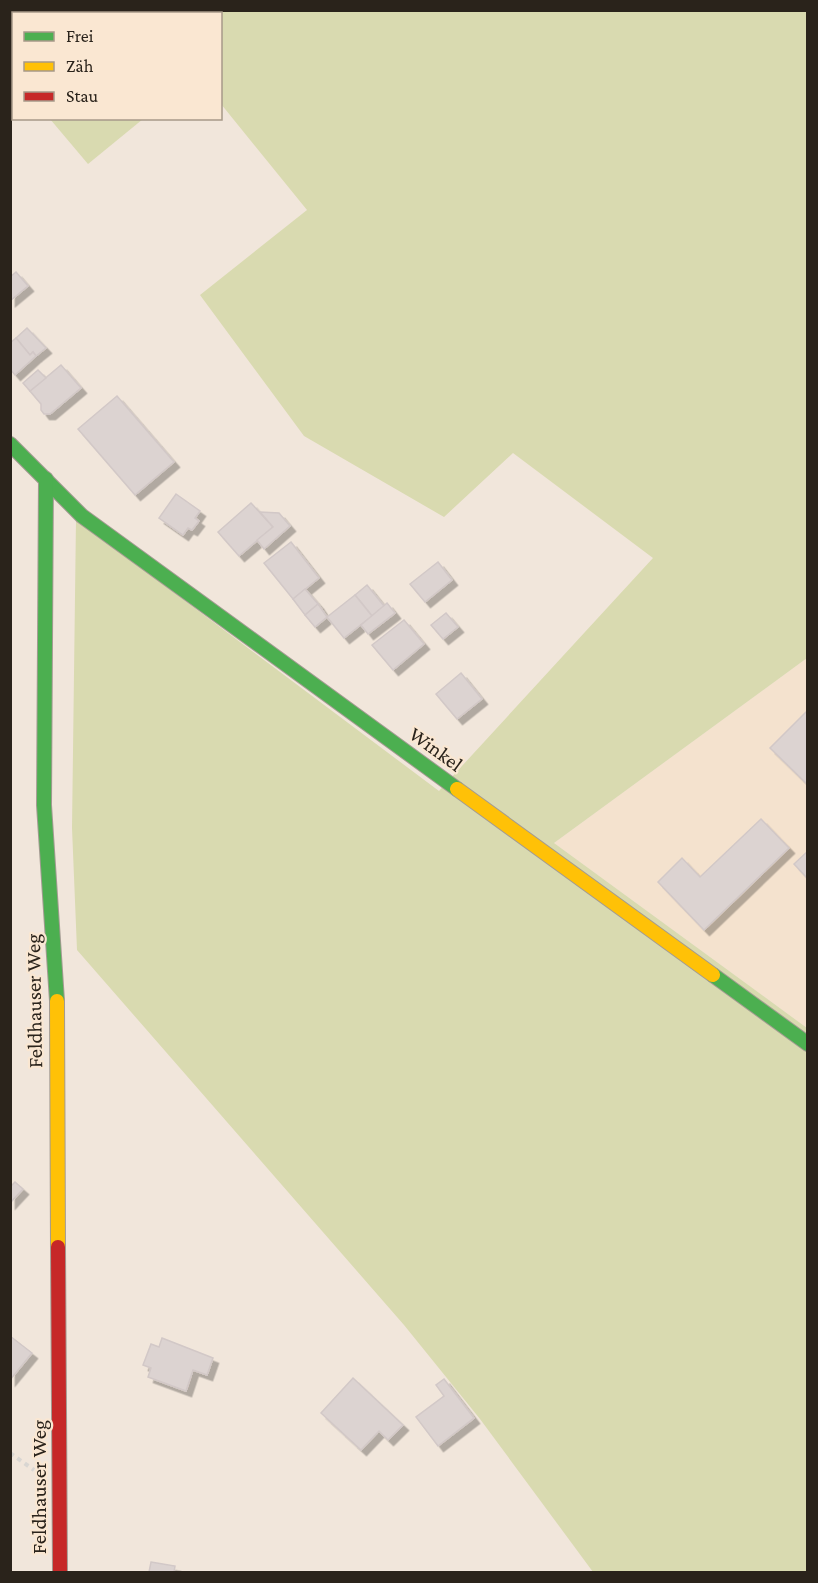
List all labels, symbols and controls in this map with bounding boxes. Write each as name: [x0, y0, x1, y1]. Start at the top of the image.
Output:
legend: [12, 12, 222, 120]
text: Frei: [66, 26, 94, 46]
text: Zäh: [66, 56, 94, 76]
text: Stau: [66, 86, 99, 106]
street label: Winkel: [405, 722, 467, 776]
street label: Feldhauser Weg: [21, 934, 47, 1068]
street label: Feldhauser Weg: [27, 1420, 51, 1554]

